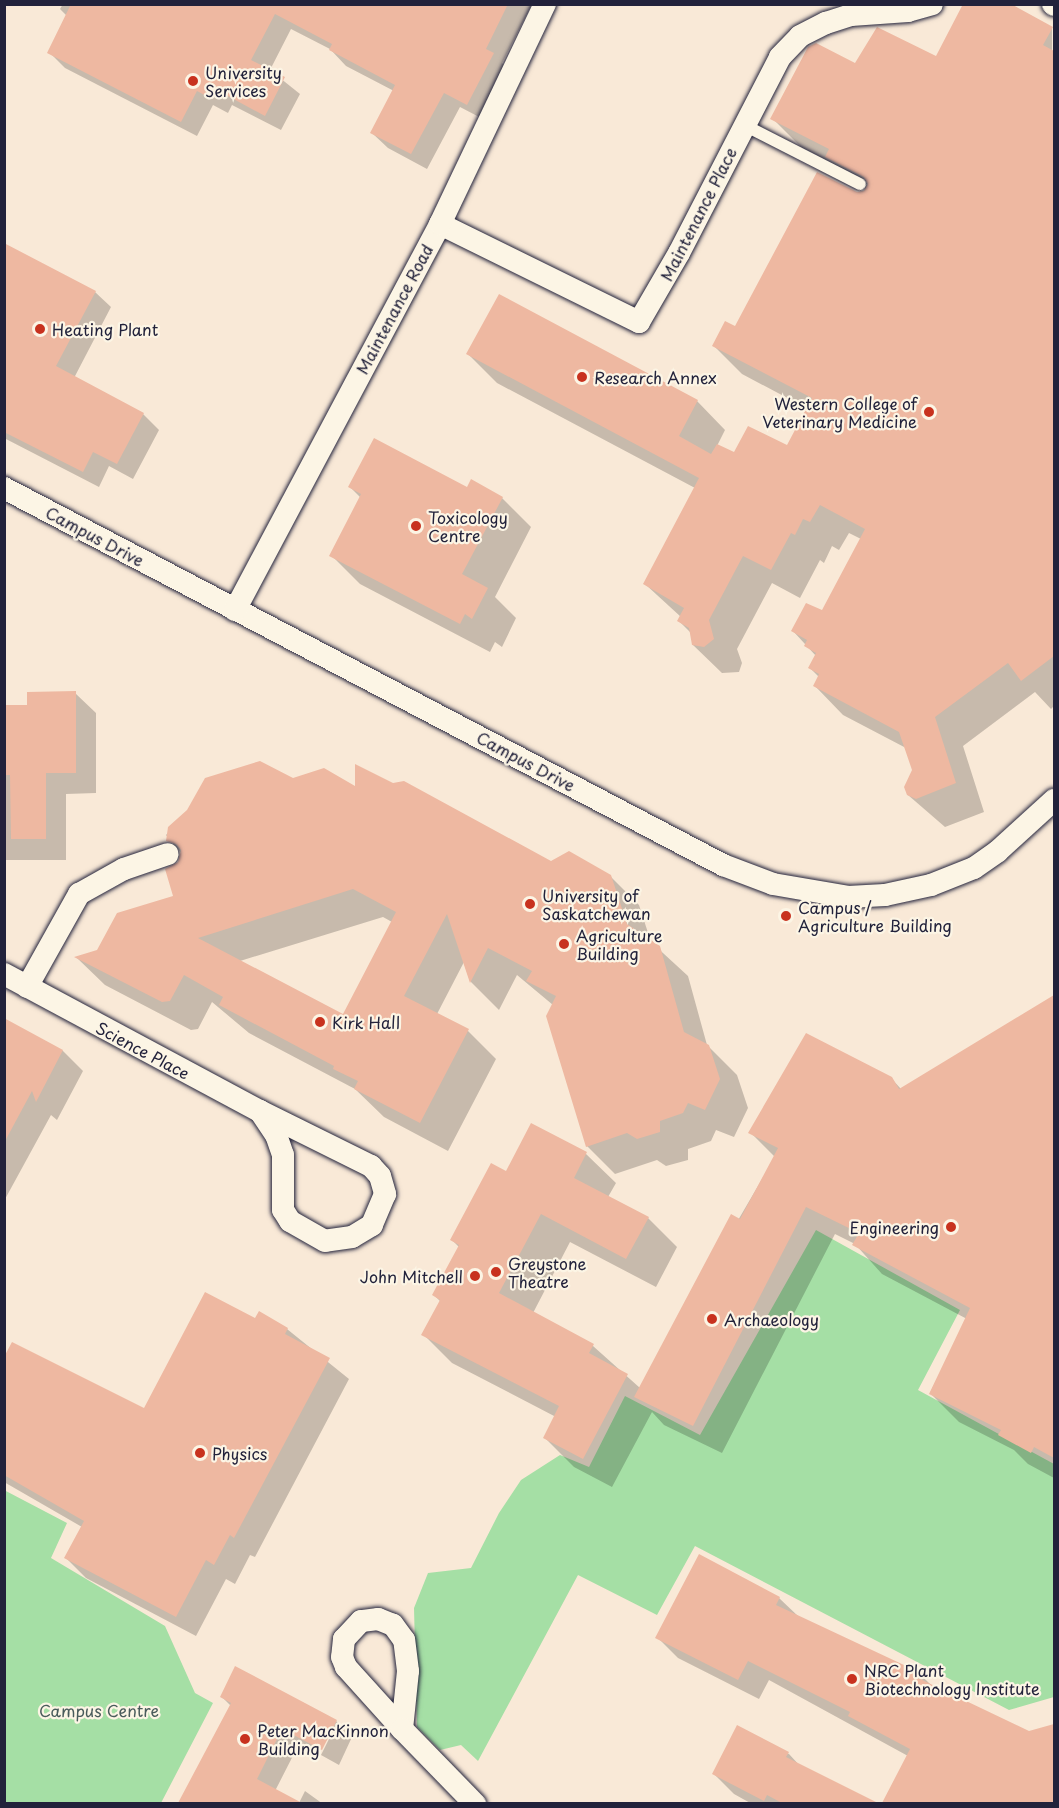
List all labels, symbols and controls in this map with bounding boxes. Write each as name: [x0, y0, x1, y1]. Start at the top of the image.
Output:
place label: University Services: [205, 62, 282, 100]
marker: University Services: [186, 74, 200, 88]
street label: Maintenance Place: [656, 144, 740, 284]
street label: Maintenance Road: [352, 241, 436, 377]
place label: Heating Plant: [52, 319, 158, 339]
marker: Heating Plant: [33, 322, 47, 336]
place label: Research Annex: [594, 367, 718, 387]
marker: Research Annex: [575, 370, 589, 384]
place label: Western College of Veterinary Medicine: [764, 393, 917, 431]
marker: Western College of Veterinary Medicine: [922, 405, 936, 419]
street label: Campus Drive: [42, 502, 148, 570]
place label: Toxicology Centre: [428, 507, 508, 545]
marker: Toxicology Centre: [409, 519, 423, 533]
street label: Campus Drive: [473, 727, 579, 795]
place label: University of Saskatchewan: [542, 885, 651, 923]
marker: University of Saskatchewan: [523, 897, 537, 911]
place label: Campus / Agriculture Building: [798, 897, 952, 935]
marker: Campus / Agriculture Building: [779, 909, 793, 923]
place label: Agriculture Building: [576, 925, 662, 963]
marker: Agriculture Building: [557, 937, 571, 951]
place label: Kirk Hall: [332, 1012, 401, 1032]
marker: Kirk Hall: [313, 1015, 327, 1029]
street label: Science Place: [92, 1017, 194, 1083]
place label: Engineering: [849, 1217, 939, 1237]
marker: Engineering: [944, 1220, 958, 1234]
place label: Greystone Theatre: [508, 1253, 587, 1291]
marker: Greystone Theatre: [489, 1265, 503, 1279]
place label: John Mitchell: [360, 1266, 463, 1286]
marker: John Mitchell: [468, 1269, 482, 1283]
place label: Archaeology: [724, 1309, 819, 1329]
marker: Archaeology: [705, 1312, 719, 1326]
place label: Physics: [212, 1443, 267, 1463]
marker: Physics: [193, 1446, 207, 1460]
place label: NRC Plant Biotechnology Institute: [864, 1660, 1040, 1698]
marker: NRC Plant Biotechnology Institute: [845, 1672, 859, 1686]
park label: Campus Centre: [39, 1700, 159, 1720]
place label: Peter MacKinnon Building: [257, 1720, 388, 1758]
marker: Peter MacKinnon Building: [238, 1732, 252, 1746]

